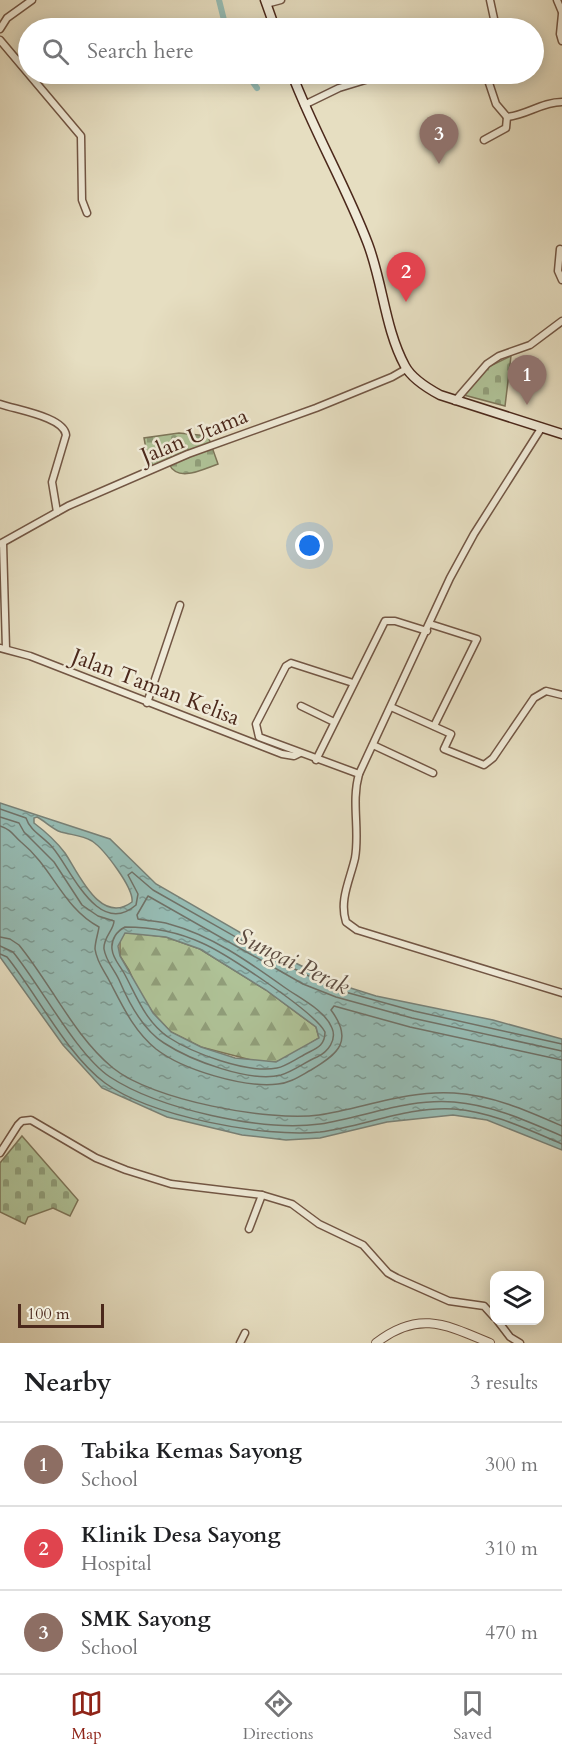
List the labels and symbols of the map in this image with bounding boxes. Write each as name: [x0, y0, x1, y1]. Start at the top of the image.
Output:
pin: 3: [420, 114, 458, 164]
pin: 2: [386, 252, 426, 302]
pin: 1: [508, 356, 546, 405]
street label: Jalan Utama: [134, 401, 253, 472]
your location: [295, 531, 324, 560]
street label: Jalan Taman Kelisa: [65, 640, 244, 733]
water label: Sungai Perak: [230, 920, 355, 1003]
scale bar: [18, 1301, 104, 1328]

